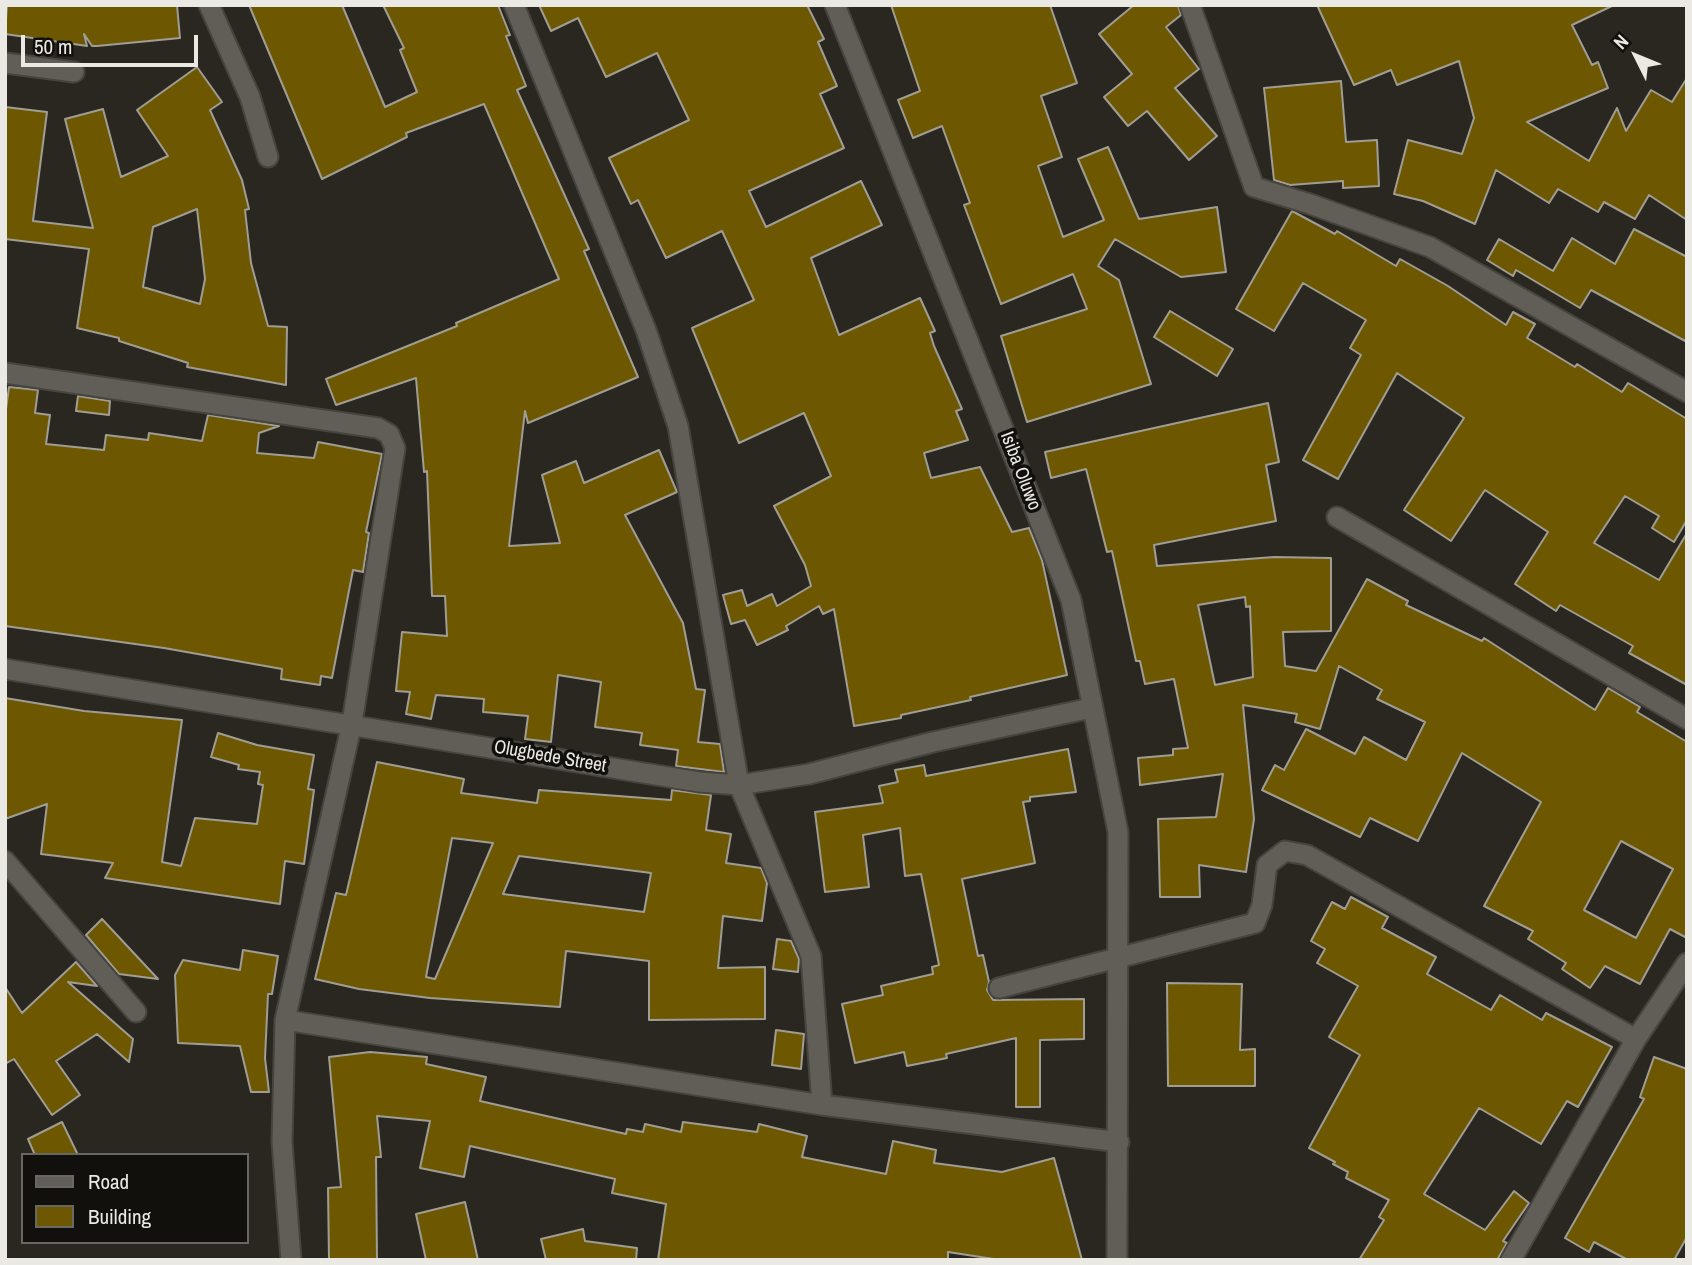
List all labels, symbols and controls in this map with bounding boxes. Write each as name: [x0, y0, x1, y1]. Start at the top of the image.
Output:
scale bar: [24, 21, 201, 65]
north arrow: [1601, 21, 1671, 91]
text: N: [1607, 29, 1634, 55]
text: 50 m: [34, 32, 72, 61]
street label: Isiba Oluwo: [995, 429, 1045, 513]
street label: Olugbede Street: [492, 736, 608, 778]
legend: [21, 1153, 248, 1244]
text: Road: [88, 1167, 129, 1196]
text: Building: [88, 1202, 151, 1231]

